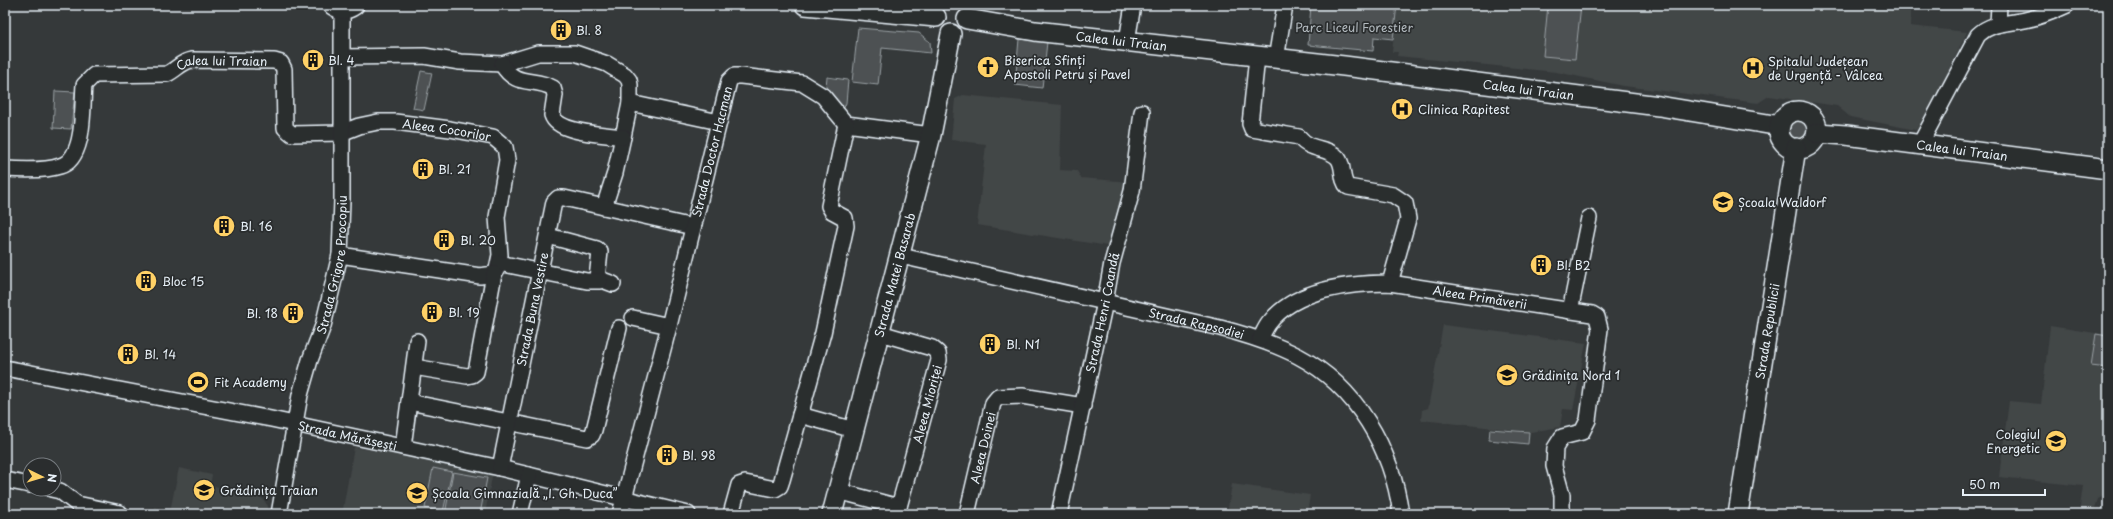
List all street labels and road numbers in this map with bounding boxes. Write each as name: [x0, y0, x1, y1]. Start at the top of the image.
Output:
street label: Calea lui Traian: [1075, 27, 1168, 55]
street label: Calea lui Traian: [172, 51, 267, 75]
street label: Calea lui Traian: [1482, 75, 1575, 104]
street label: Strada Doctor Hacman: [687, 84, 736, 219]
street label: Aleea Cocorilor: [401, 114, 493, 146]
street label: Calea lui Traian: [1915, 135, 2009, 165]
street label: Strada Grigore Procopiu: [312, 195, 351, 337]
street label: Strada Matei Basarab: [870, 211, 919, 339]
street label: Strada Buna Vestire: [512, 250, 553, 368]
street label: Strada Henri Coandă: [1081, 250, 1124, 375]
street label: Aleea Primăverii: [1432, 281, 1528, 313]
street label: Strada Republicii: [1750, 282, 1783, 381]
street label: Strada Rapsodiei: [1147, 303, 1246, 343]
street label: Aleea Mioriței: [908, 363, 946, 445]
street label: Aleea Doinei: [965, 410, 1000, 486]
street label: Strada Mărășești: [296, 416, 399, 455]

